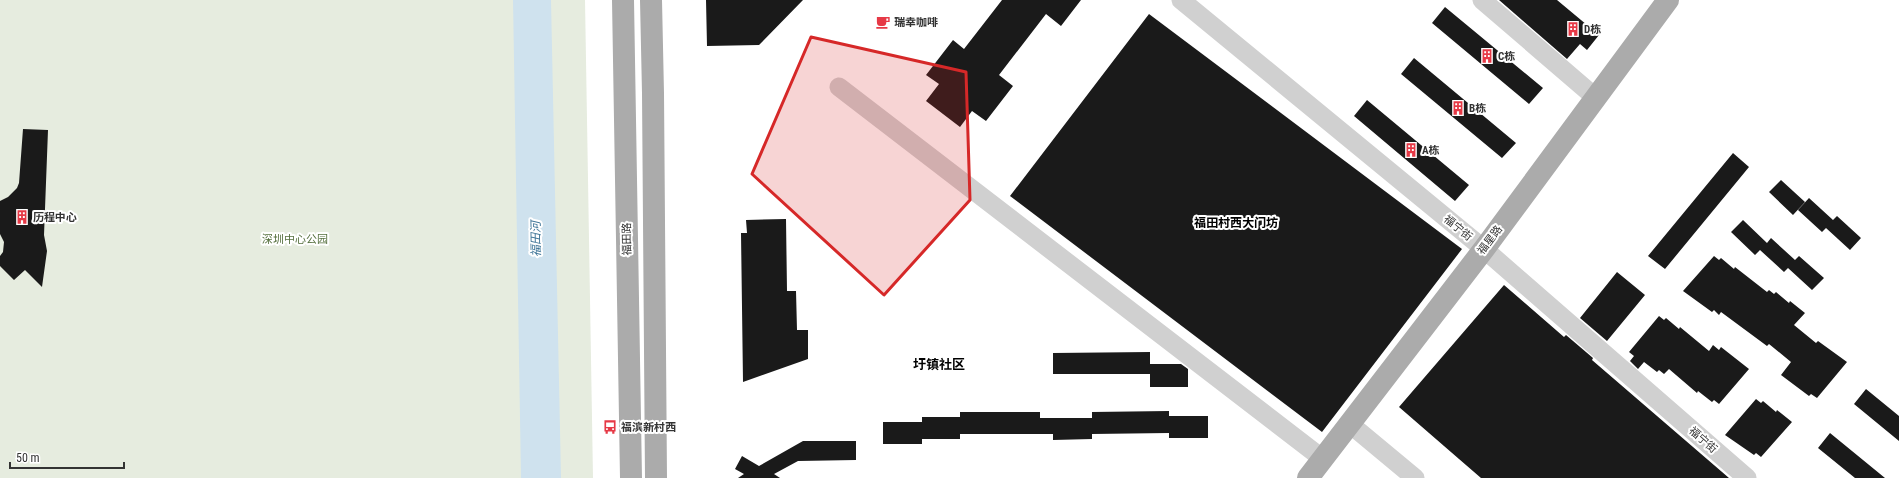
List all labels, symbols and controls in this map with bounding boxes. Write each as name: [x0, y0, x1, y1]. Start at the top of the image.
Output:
cafe icon: 瑞幸咖啡: [875, 14, 891, 30]
place label: 瑞幸咖啡: [894, 16, 938, 29]
building icon: D栋: [1565, 21, 1581, 37]
place label: D栋: [1584, 23, 1601, 36]
building icon: C栋: [1479, 48, 1495, 64]
place label: C栋: [1498, 50, 1515, 63]
building icon: B栋: [1450, 100, 1466, 116]
place label: B栋: [1469, 102, 1486, 115]
building icon: A栋: [1403, 142, 1419, 158]
place label: A栋: [1422, 144, 1440, 157]
building icon: 历程中心: [14, 209, 30, 225]
place label: 历程中心: [33, 211, 77, 224]
street label: 福宁街: [1441, 213, 1475, 243]
district label: 福田村西大门坊: [1194, 216, 1278, 230]
water label: 福田河: [529, 219, 543, 257]
street label: 福田路: [620, 222, 634, 256]
street label: 福星路: [1475, 223, 1505, 257]
park label: 深圳中心公园: [262, 233, 328, 246]
district label: 圩镇社区: [913, 357, 965, 372]
bus stop icon: 福滨新村西: [602, 419, 618, 435]
place label: 福滨新村西: [621, 421, 676, 434]
street label: 福宁街: [1686, 424, 1720, 456]
scale bar: [10, 444, 124, 470]
text: 50 m: [16, 451, 40, 465]

